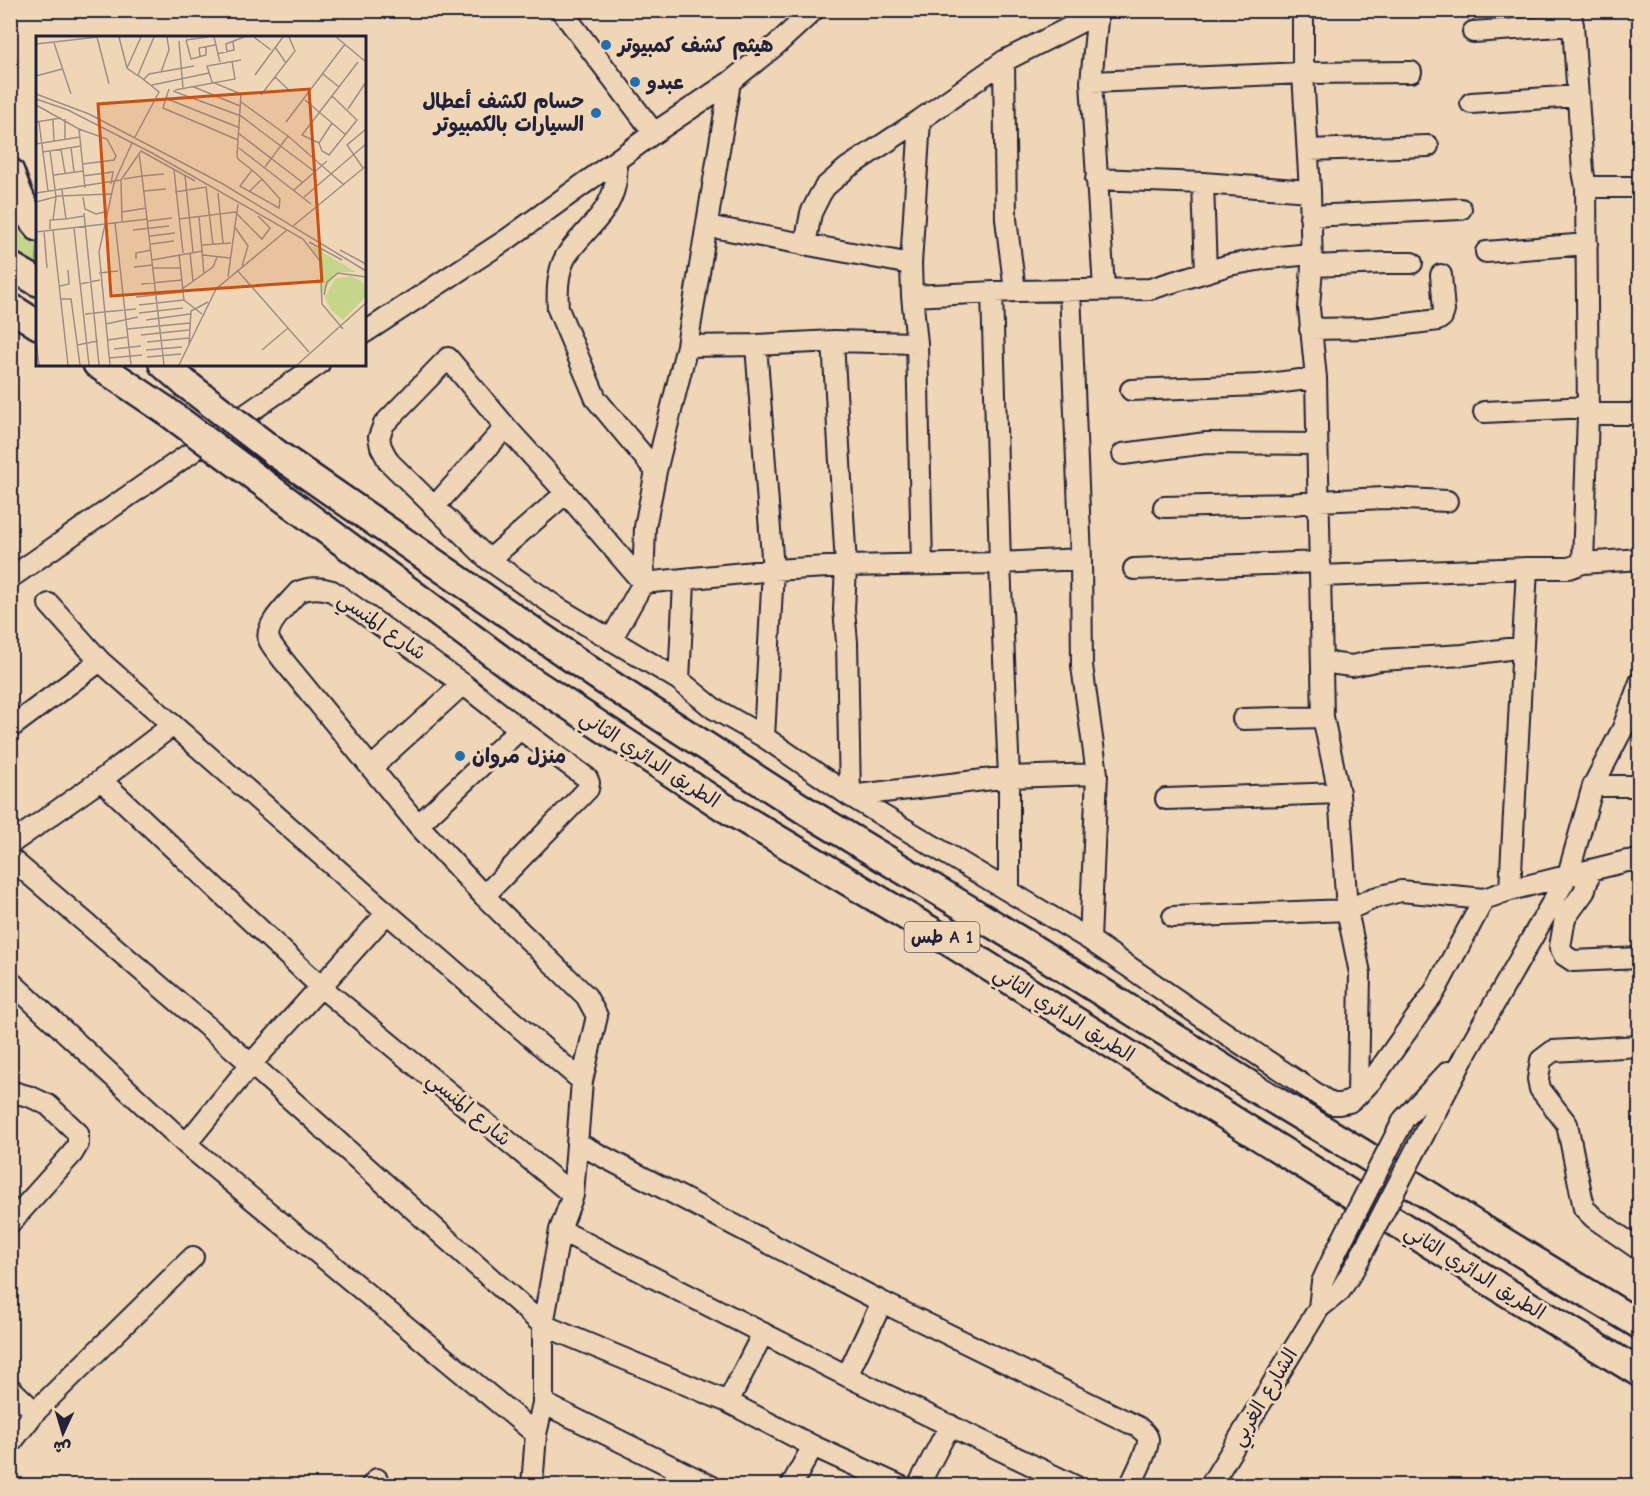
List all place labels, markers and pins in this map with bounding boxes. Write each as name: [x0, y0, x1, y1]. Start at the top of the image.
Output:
place label: هيثم كشف كمبيوتر: [616, 34, 773, 60]
marker: هيثم كشف كمبيوتر: [599, 38, 613, 52]
place label: عبدو: [645, 71, 684, 95]
marker: عبدو: [628, 75, 642, 89]
place label: حسام لكشف أعطال السيارات بالكمبيوتر: [422, 89, 584, 137]
marker: حسام لكشف أعطال السيارات بالكمبيوتر: [589, 106, 603, 120]
place label: منزل مروان: [472, 745, 566, 769]
marker: منزل مروان: [453, 749, 467, 763]

